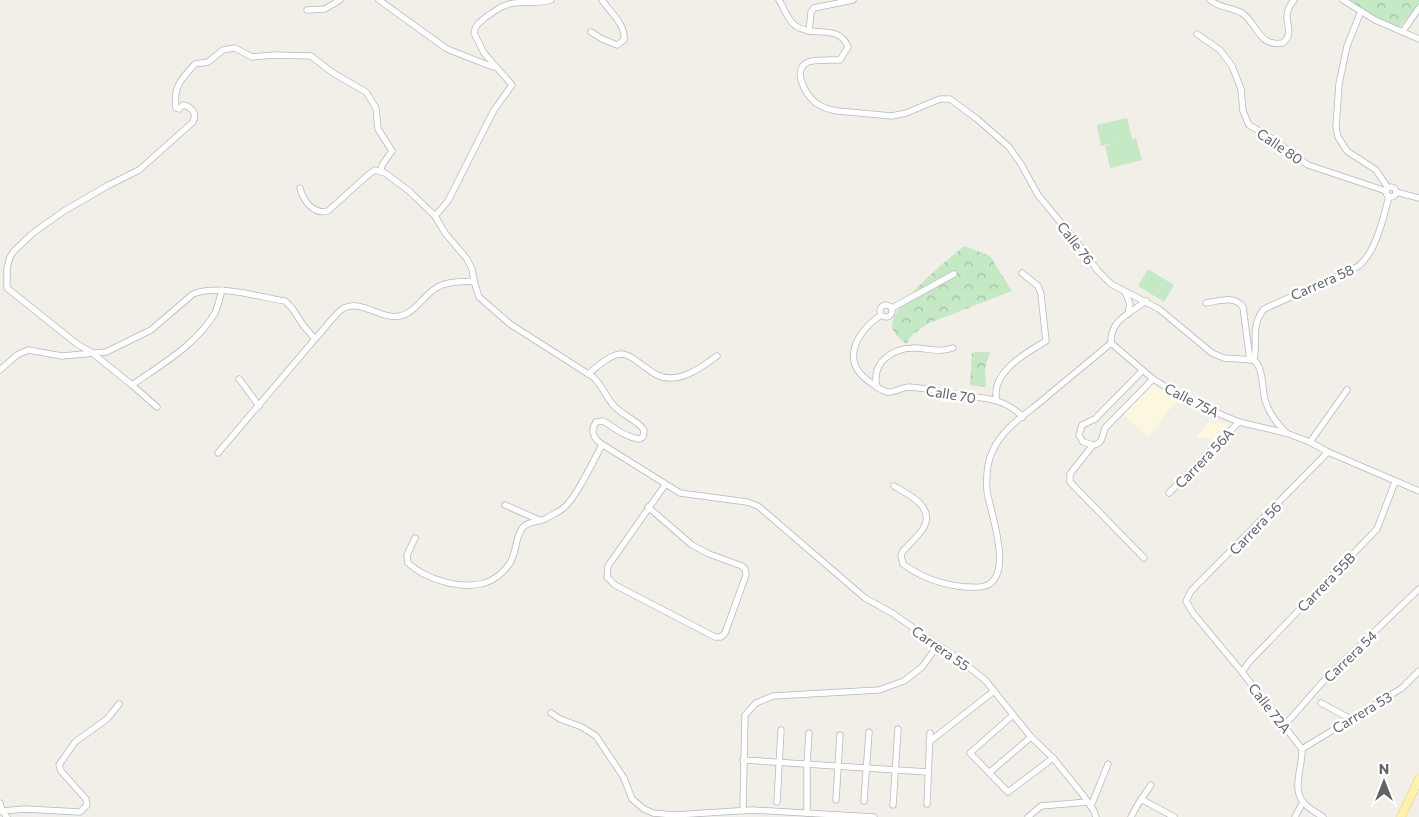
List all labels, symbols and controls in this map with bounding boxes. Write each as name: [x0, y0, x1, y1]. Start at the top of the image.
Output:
street label: Calle 80: [1254, 124, 1306, 168]
street label: Calle 76: [1054, 218, 1098, 268]
street label: Carrera 58: [1288, 261, 1356, 303]
street label: Calle 75A: [1162, 379, 1222, 421]
street label: Calle 70: [925, 382, 977, 406]
street label: Carrera 56A: [1171, 424, 1237, 491]
street label: Carrera 56: [1226, 498, 1284, 558]
street label: Carrera 55B: [1294, 549, 1358, 615]
street label: Carrera 55: [909, 622, 973, 674]
street label: Carrera 54: [1320, 626, 1380, 685]
street label: Calle 72A: [1245, 680, 1295, 737]
street label: Carrera 53: [1329, 688, 1395, 736]
north arrow: [1359, 757, 1409, 807]
text: N: [1379, 760, 1389, 777]

